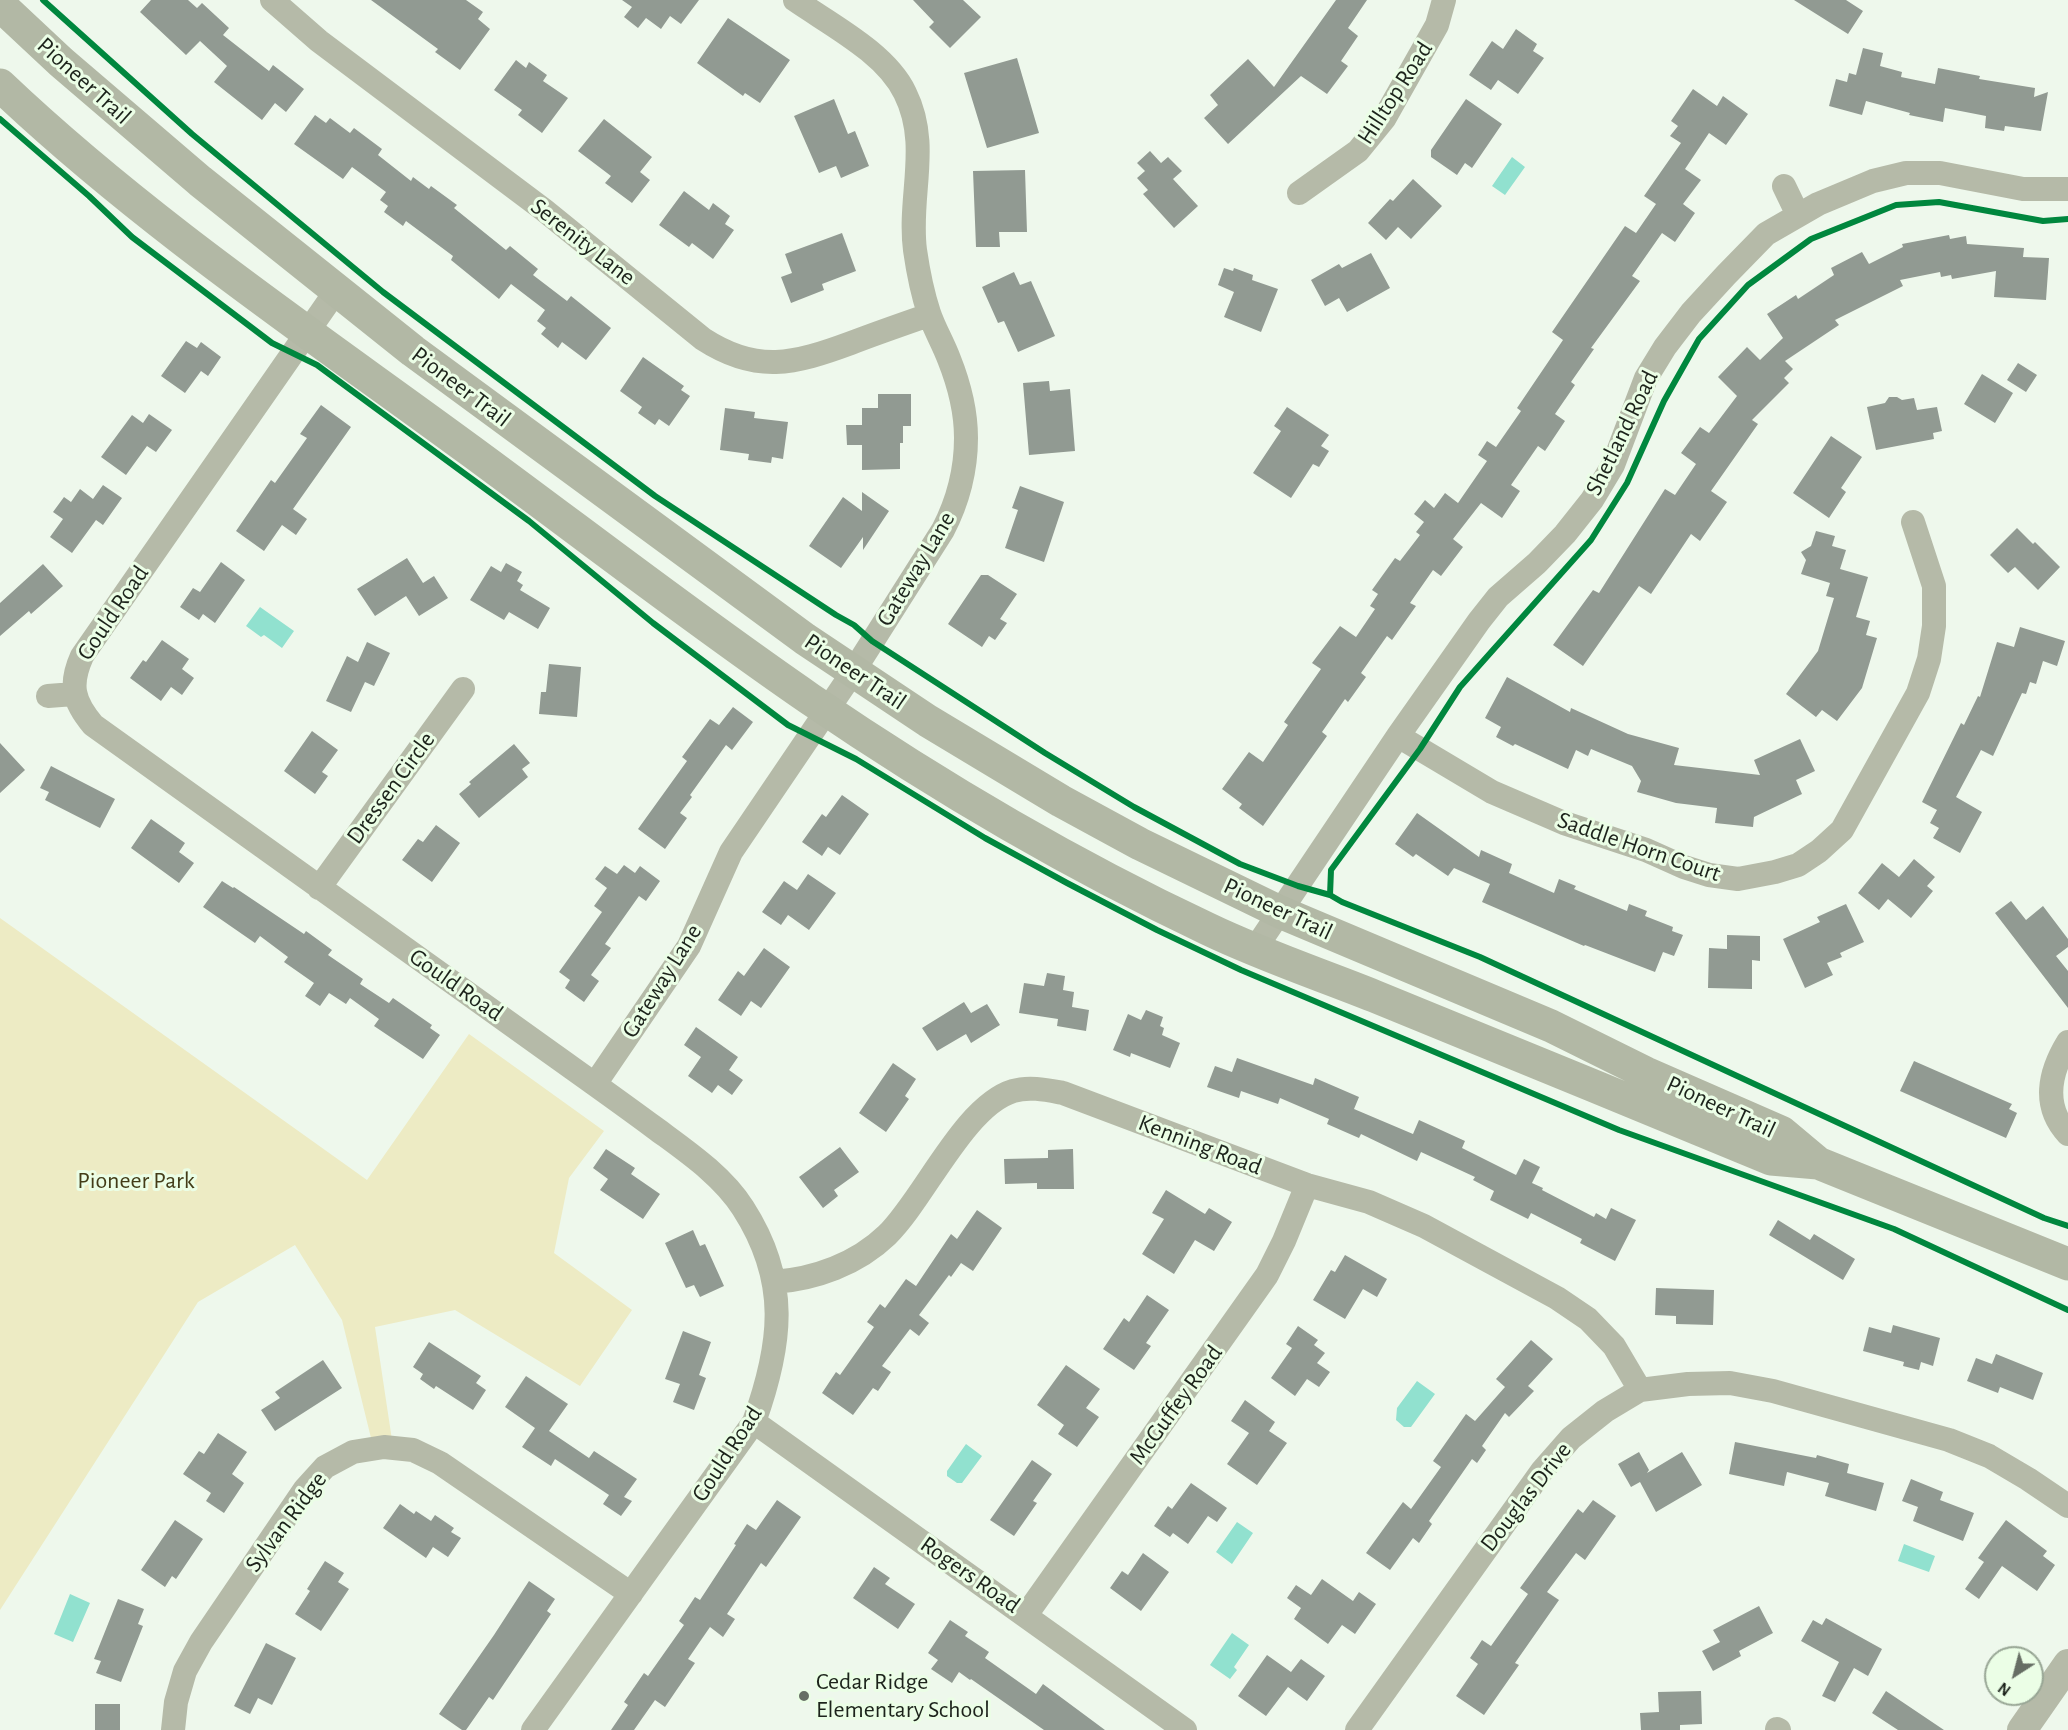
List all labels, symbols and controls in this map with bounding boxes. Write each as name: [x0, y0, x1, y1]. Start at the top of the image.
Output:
street label: Pioneer Trail: [31, 31, 137, 131]
street label: Hilltop Road: [1351, 36, 1439, 150]
street label: Serenity Lane: [525, 192, 641, 292]
street label: Pioneer Trail: [406, 340, 516, 434]
street label: Shetland Road: [1579, 366, 1665, 500]
street label: Gateway Lane: [871, 506, 961, 632]
street label: Gould Road: [71, 560, 155, 666]
street label: Pioneer Trail: [799, 627, 911, 717]
street label: Dressen Circle: [341, 726, 441, 850]
street label: Saddle Horn Court: [1554, 806, 1724, 888]
street label: Pioneer Trail: [1219, 871, 1337, 947]
street label: Gateway Lane: [616, 919, 708, 1043]
street label: Gould Road: [404, 942, 508, 1028]
street label: Pioneer Trail: [1662, 1069, 1780, 1145]
street label: Kenning Road: [1134, 1108, 1266, 1182]
park label: Pioneer Park: [77, 1167, 195, 1195]
street label: McGuffey Road: [1123, 1340, 1229, 1470]
street label: Gould Road: [686, 1401, 768, 1507]
street label: Douglas Drive: [1474, 1437, 1578, 1557]
street label: Sylvan Ridge: [239, 1466, 333, 1578]
street label: Rogers Road: [915, 1530, 1025, 1620]
north arrow: [1984, 1646, 2044, 1706]
place label: Cedar Ridge Elementary School: [816, 1668, 990, 1724]
text: N: [1995, 1679, 2014, 1699]
marker: Cedar Ridge Elementary School: [797, 1689, 811, 1703]

